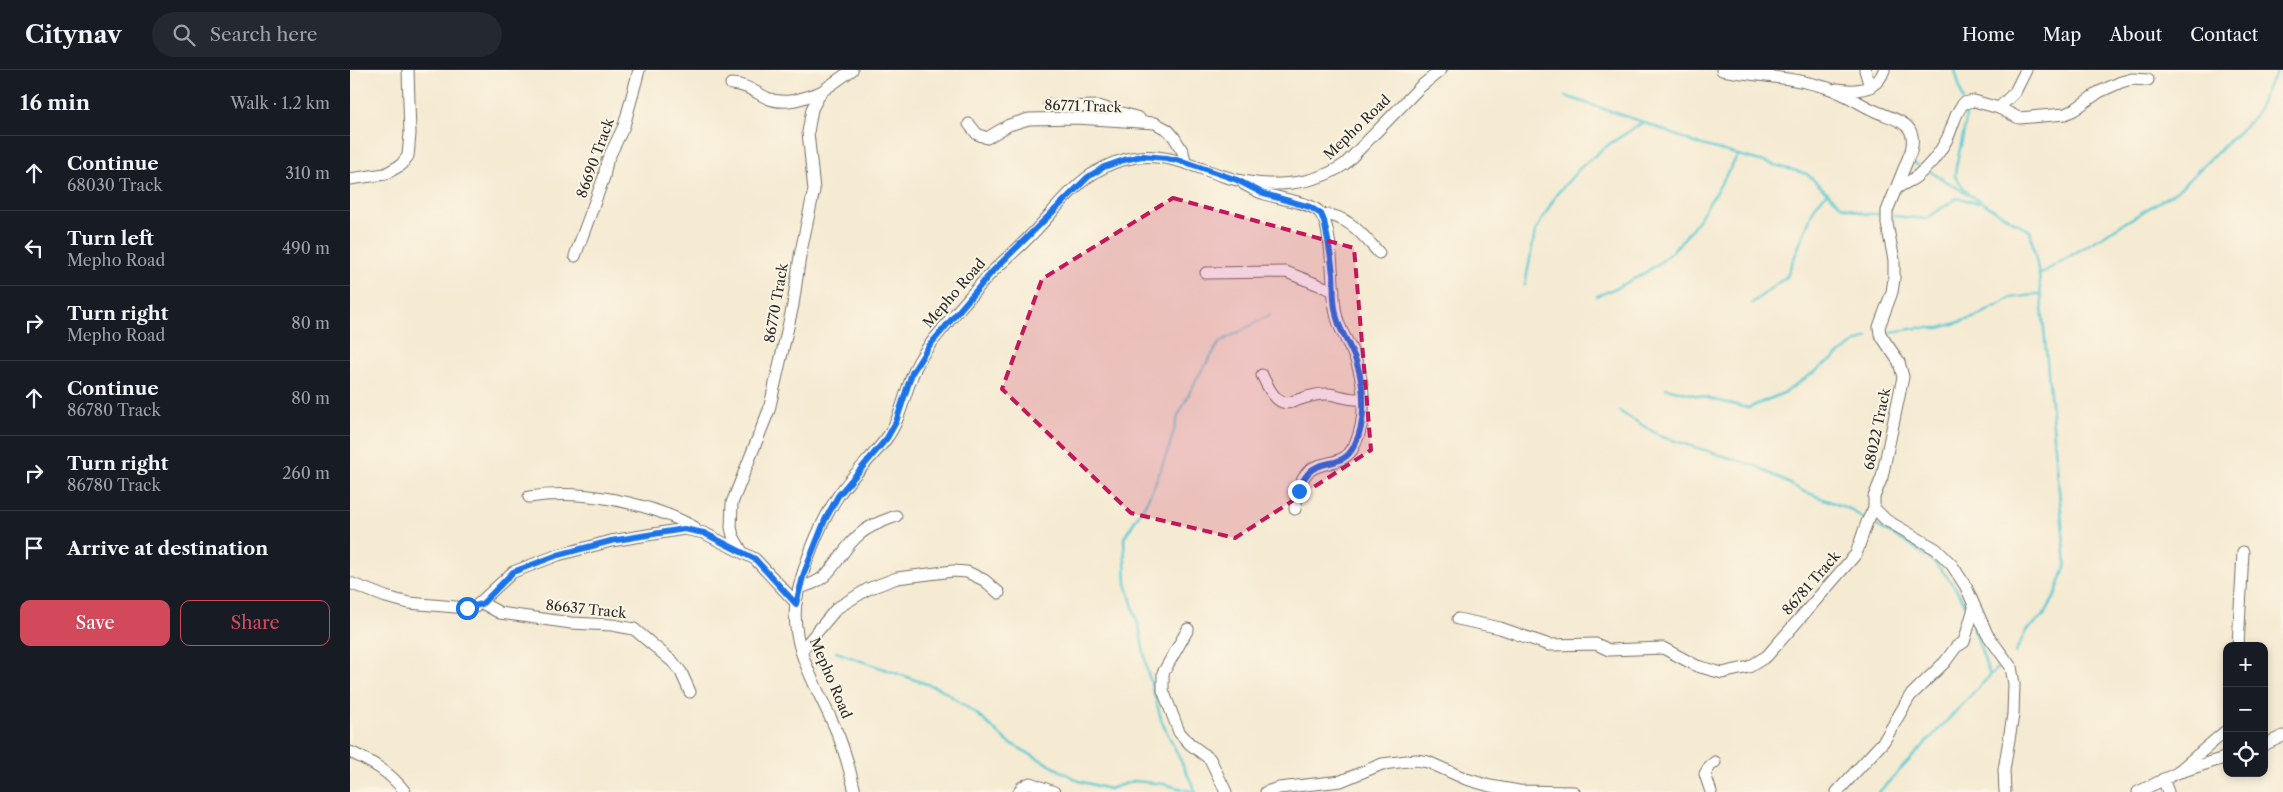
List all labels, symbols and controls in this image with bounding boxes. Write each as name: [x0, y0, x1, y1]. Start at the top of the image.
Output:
search box: [152, 12, 502, 57]
text: Citynav: [25, 20, 122, 49]
icon: search: [170, 21, 198, 49]
text: Search here: [210, 23, 317, 46]
text: Home: [1962, 24, 2015, 46]
text: Map: [2043, 24, 2081, 46]
text: About: [2109, 24, 2162, 46]
text: Contact: [2190, 24, 2258, 46]
text: 16 min: [20, 90, 90, 115]
street label: Mepho Road: [1320, 90, 1395, 163]
text: Walk · 1.2 km: [230, 93, 330, 113]
street label: 86771 Track: [1044, 96, 1123, 116]
street label: 86690 Track: [572, 115, 618, 200]
text: Continue: [67, 152, 159, 175]
icon: ahead: [20, 159, 48, 187]
text: 310 m: [285, 163, 330, 183]
text: 68030 Track: [67, 175, 163, 195]
text: Turn left: [67, 227, 154, 250]
icon: left: [20, 234, 48, 262]
text: 490 m: [282, 238, 330, 258]
text: Mepho Road: [67, 250, 165, 270]
street label: Mepho Road: [919, 254, 989, 331]
street label: 86770 Track: [760, 261, 792, 344]
text: Turn right: [67, 302, 168, 325]
icon: right: [20, 309, 48, 337]
text: 80 m: [291, 313, 330, 333]
text: Mepho Road: [67, 325, 165, 345]
text: Continue: [67, 377, 159, 400]
icon: ahead: [20, 384, 48, 412]
street label: 68022 Track: [1860, 386, 1895, 472]
text: 80 m: [291, 388, 330, 408]
text: 86780 Track: [67, 400, 161, 420]
text: Turn right: [67, 452, 168, 475]
icon: right: [20, 459, 48, 487]
text: 260 m: [282, 463, 330, 483]
text: 86780 Track: [67, 475, 161, 495]
route end: [1288, 480, 1311, 503]
icon: arrive: [20, 534, 48, 562]
text: Arrive at destination: [67, 537, 268, 560]
street label: 86781 Track: [1778, 547, 1844, 619]
street label: 86637 Track: [545, 596, 628, 622]
route start: [456, 597, 479, 620]
button: Save: [20, 600, 170, 646]
button: Share: [180, 600, 330, 646]
street label: Mepho Road: [806, 635, 856, 722]
map controls: [2223, 642, 2268, 777]
button: +: [2223, 642, 2268, 687]
button: −: [2223, 687, 2268, 732]
button: locate: [2223, 732, 2268, 777]

